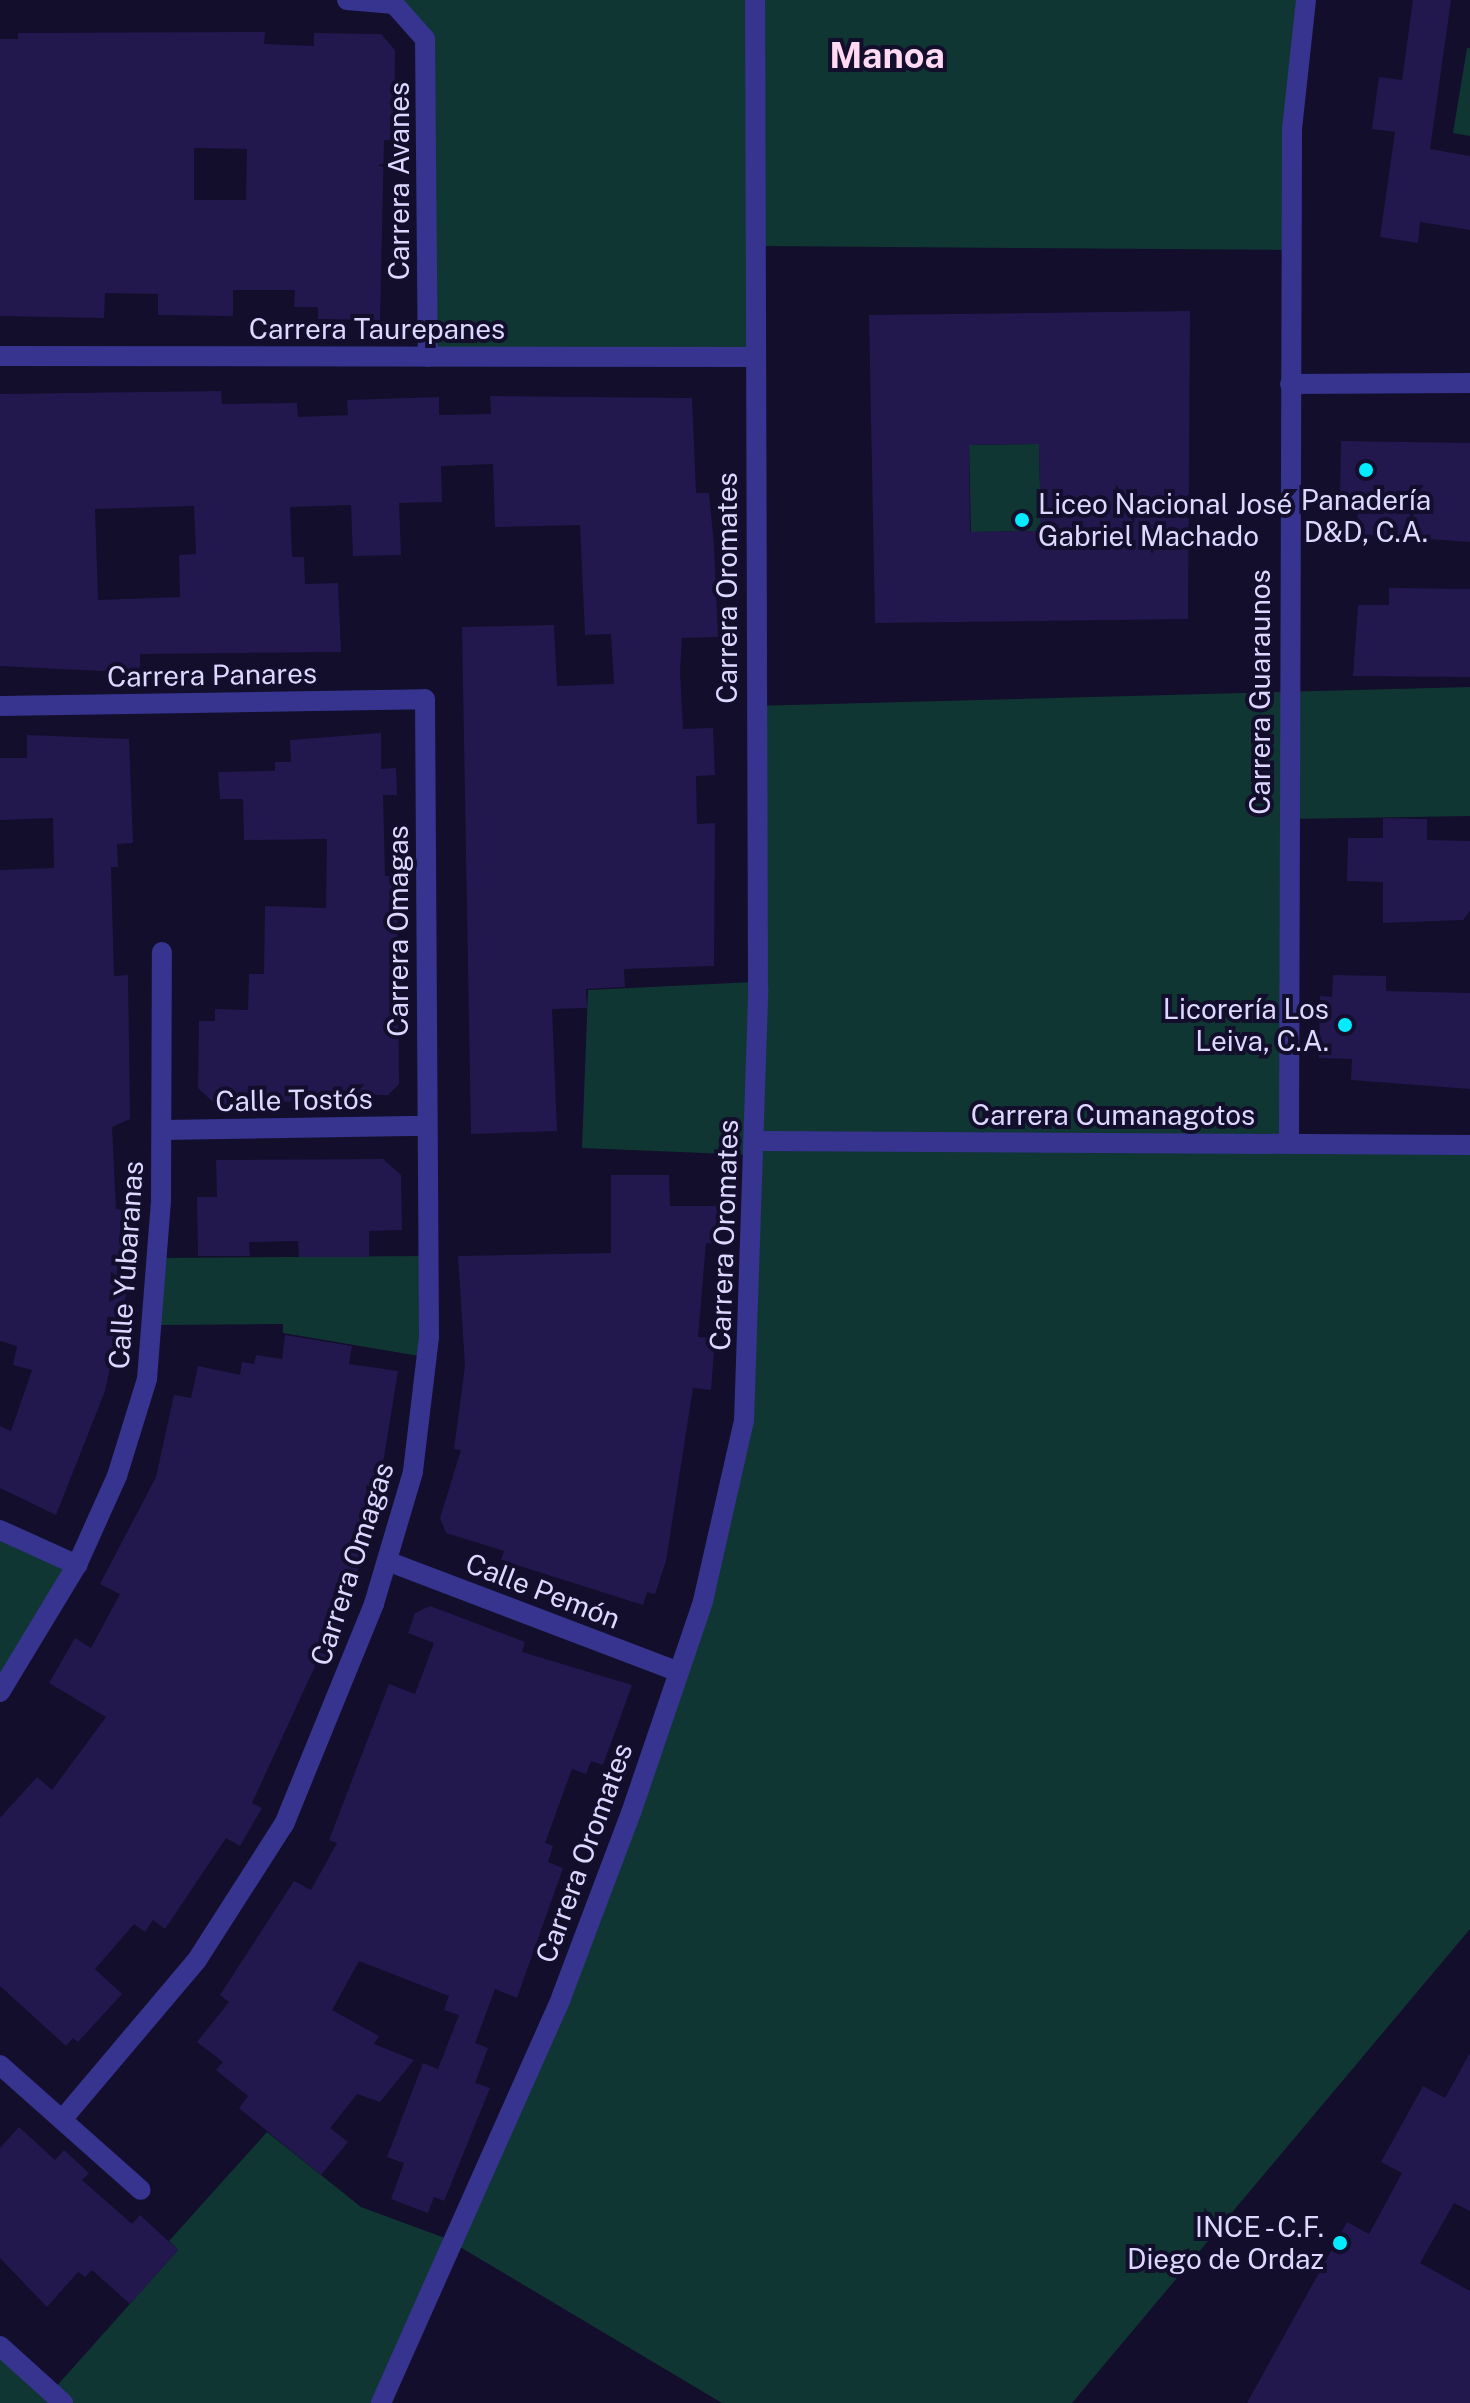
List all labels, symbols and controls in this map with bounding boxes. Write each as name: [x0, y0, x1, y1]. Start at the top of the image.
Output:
district label: Manoa: [829, 34, 945, 78]
street label: Carrera Avanes: [382, 82, 416, 280]
street label: Carrera Taurepanes: [249, 312, 505, 346]
marker: Panadería D&D, C.A.: [1357, 461, 1375, 479]
street label: Carrera Oromates: [710, 472, 744, 704]
place label: Panadería D&D, C.A.: [1301, 483, 1431, 549]
place label: Liceo Nacional José Gabriel Machado: [1038, 487, 1293, 553]
marker: Liceo Nacional José Gabriel Machado: [1013, 511, 1031, 529]
street label: Carrera Guaraunos: [1243, 569, 1277, 815]
street label: Carrera Panares: [107, 656, 317, 694]
street label: Carrera Omagas: [381, 825, 415, 1037]
place label: Licorería Los Leiva, C.A.: [1163, 992, 1329, 1058]
marker: Licorería Los Leiva, C.A.: [1336, 1016, 1354, 1034]
street label: Calle Tostós: [215, 1082, 373, 1118]
street label: Carrera Cumanagotos: [971, 1098, 1255, 1132]
street label: Carrera Oromates: [703, 1119, 745, 1351]
street label: Calle Yubaranas: [102, 1160, 150, 1370]
street label: Carrera Omagas: [303, 1458, 401, 1670]
street label: Calle Pemón: [461, 1546, 625, 1636]
street label: Carrera Oromates: [529, 1739, 639, 1967]
place label: INCE - C.F. Diego de Ordaz: [1126, 2210, 1324, 2276]
marker: INCE - C.F. Diego de Ordaz: [1331, 2234, 1349, 2252]

